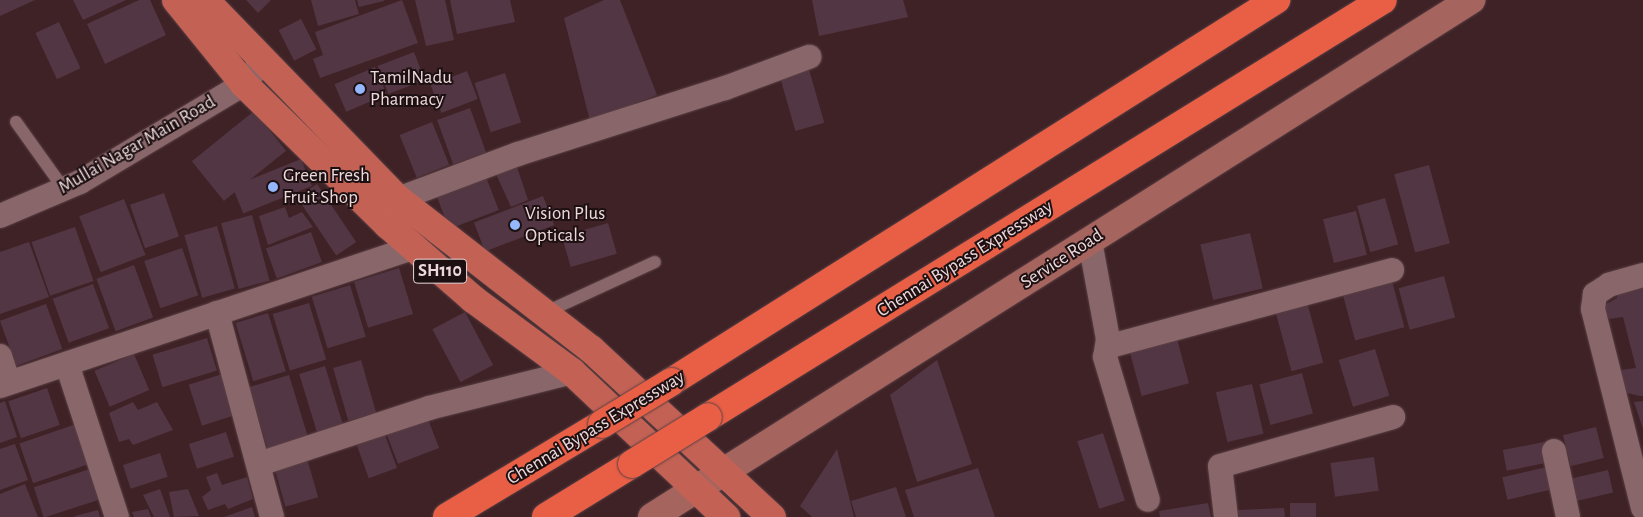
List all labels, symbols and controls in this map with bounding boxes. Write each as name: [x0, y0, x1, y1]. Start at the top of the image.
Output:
place label: TamilNadu Pharmacy: [370, 67, 452, 111]
marker: TamilNadu Pharmacy: [354, 83, 366, 95]
street label: Mullai Nagar Main Road: [55, 91, 219, 199]
place label: Green Fresh Fruit Shop: [283, 165, 370, 209]
marker: Green Fresh Fruit Shop: [267, 181, 279, 193]
street label: Chennai Bypass Expressway: [873, 195, 1057, 323]
place label: Vision Plus Opticals: [525, 203, 605, 247]
marker: Vision Plus Opticals: [509, 219, 521, 231]
street label: Service Road: [1017, 224, 1107, 294]
road number: SH110: [412, 256, 468, 286]
street label: Chennai Bypass Expressway: [503, 366, 689, 490]

